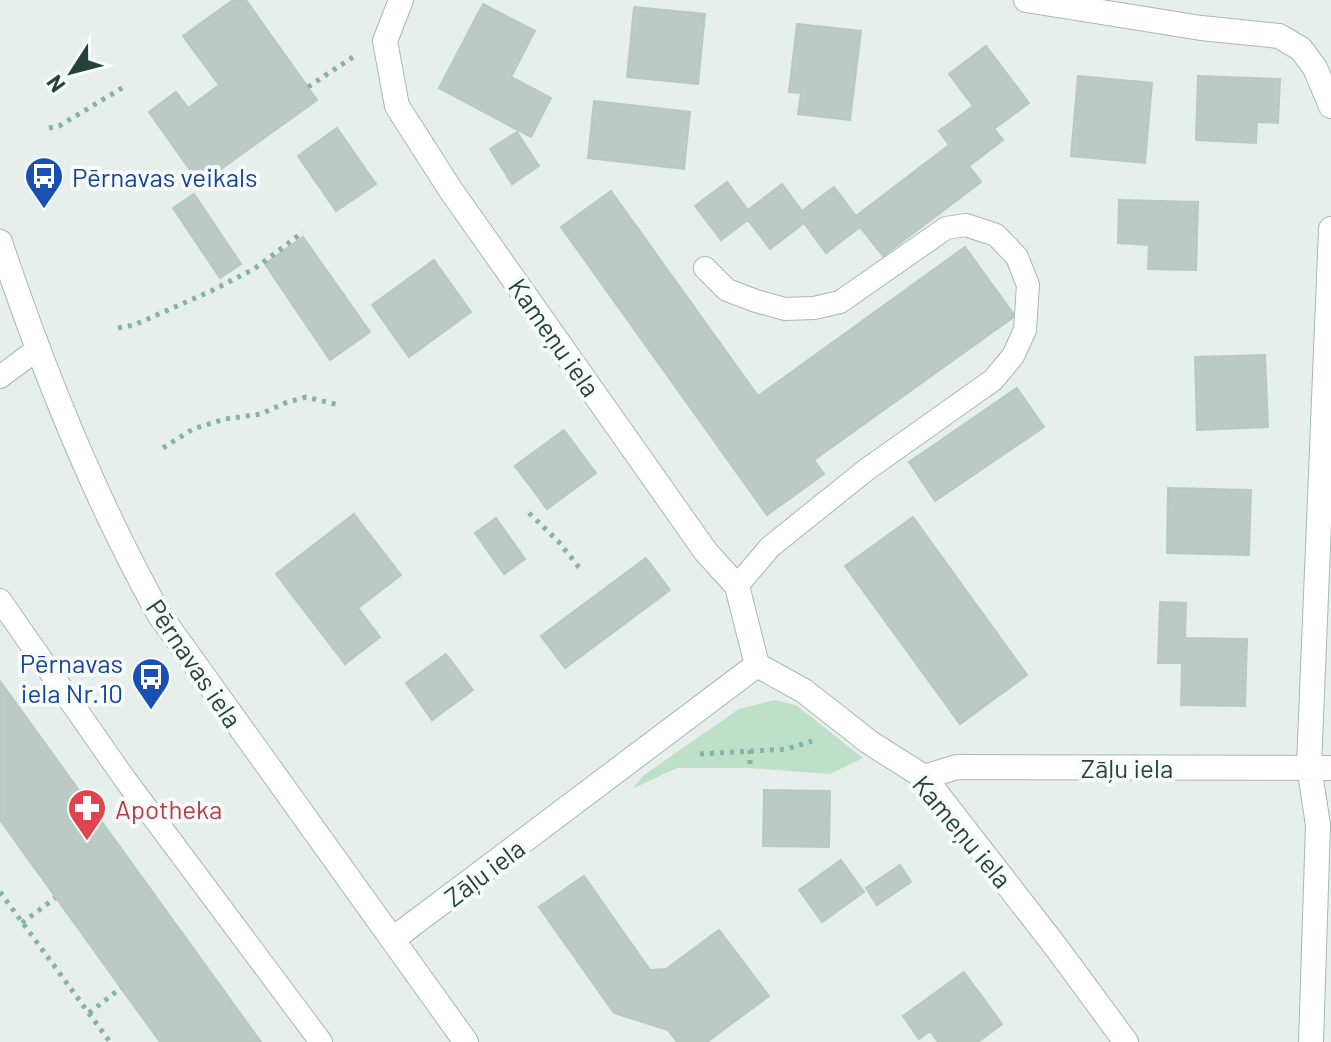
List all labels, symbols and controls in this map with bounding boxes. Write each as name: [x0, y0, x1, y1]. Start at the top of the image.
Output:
north arrow: [32, 32, 112, 112]
text: N: [40, 71, 70, 98]
bus stop icon: Pērnavas veikals: [23, 155, 65, 210]
place label: Pērnavas veikals: [72, 161, 257, 192]
street label: Kameņu iela: [503, 272, 607, 402]
street label: Pērnavas iela: [141, 593, 249, 733]
place label: Pērnavas iela Nr.10: [20, 647, 123, 708]
bus stop icon: Pērnavas iela Nr.10: [130, 656, 172, 711]
street label: Zāļu iela: [1081, 752, 1173, 783]
street label: Kameņu iela: [907, 768, 1019, 894]
pharmacy icon: Apotheka: [66, 787, 108, 842]
place label: Apotheka: [115, 793, 222, 824]
street label: Zāļu iela: [438, 832, 530, 912]

